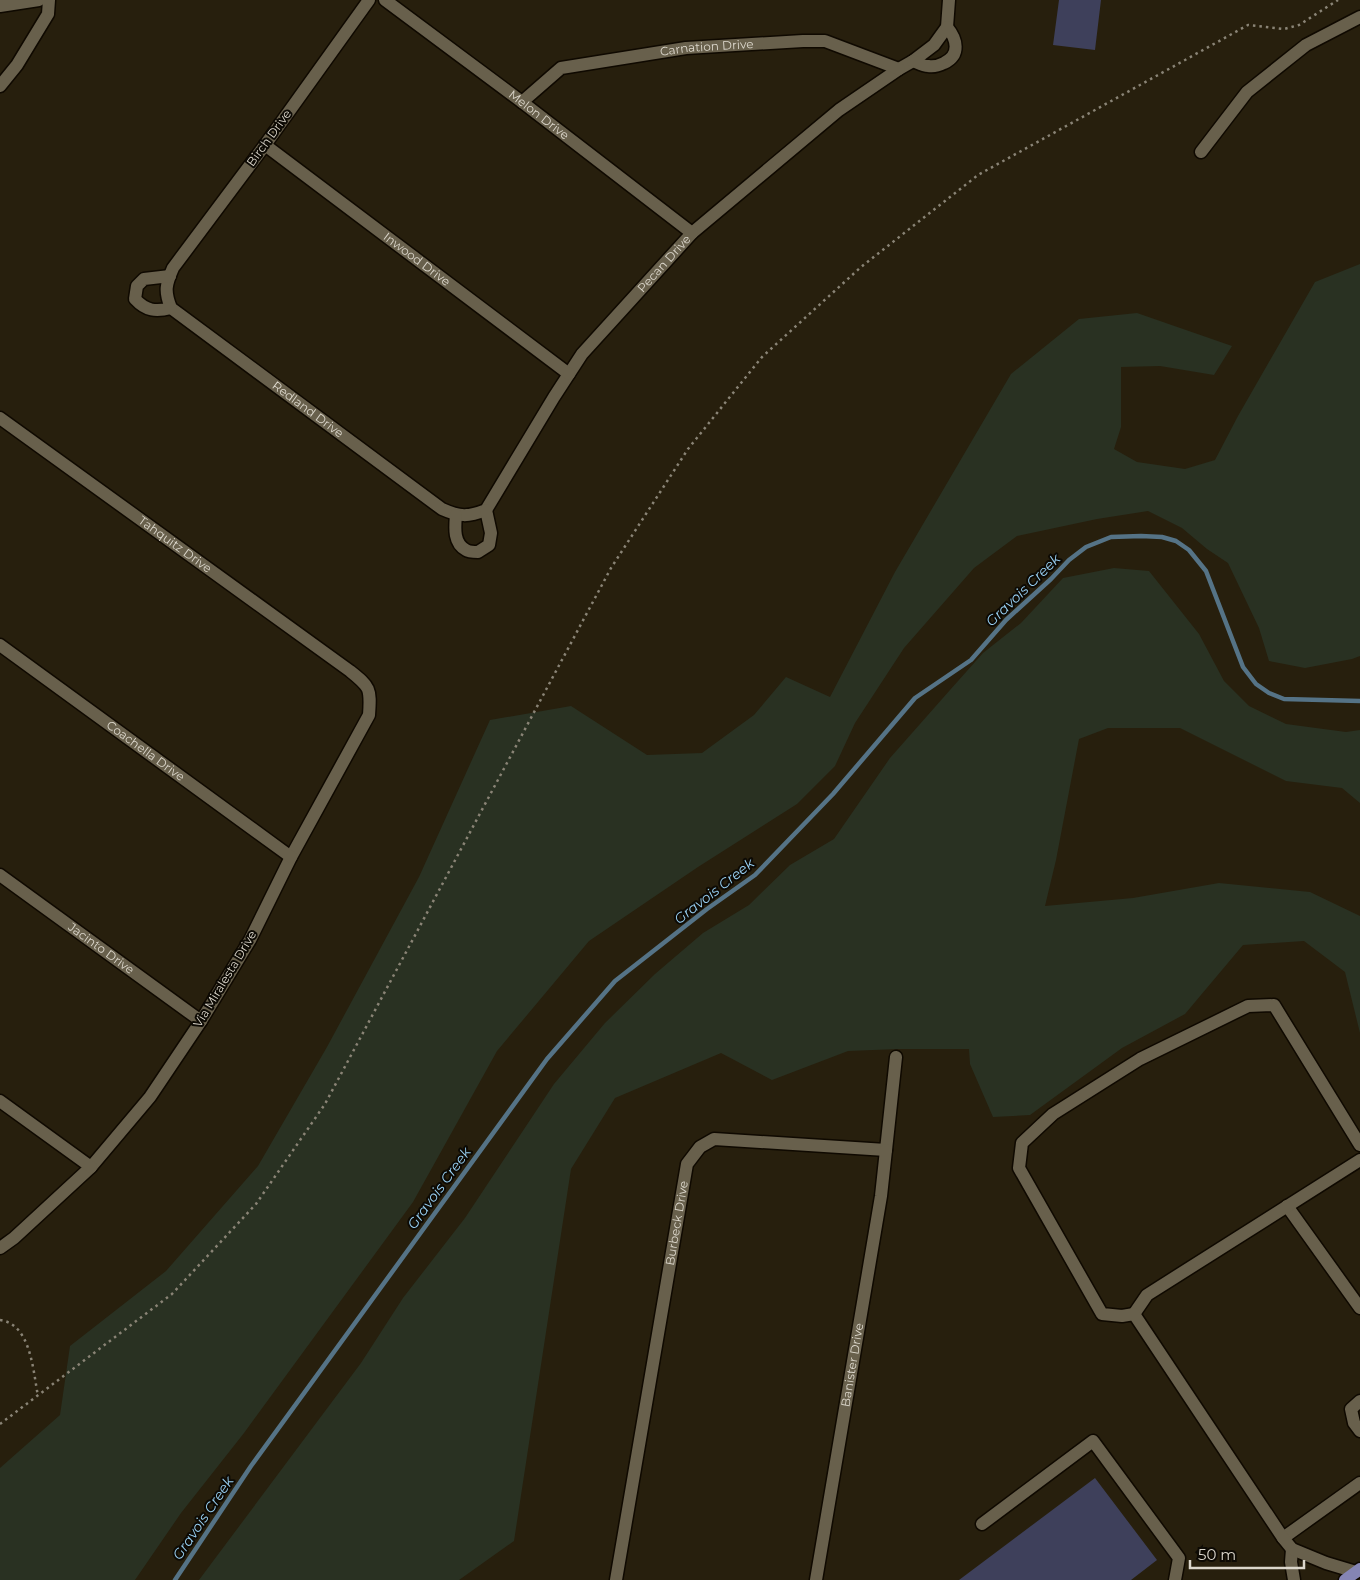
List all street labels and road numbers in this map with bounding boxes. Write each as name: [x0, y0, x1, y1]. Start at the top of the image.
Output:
street label: Carnation Drive: [659, 36, 754, 59]
street label: Melon Drive: [506, 87, 572, 143]
street label: Birch Drive: [243, 106, 294, 169]
street label: Inwood Drive: [381, 229, 453, 289]
street label: Pecan Drive: [634, 232, 694, 295]
street label: Redland Drive: [269, 378, 347, 440]
street label: Tahquitz Drive: [136, 513, 215, 576]
street label: Coachella Drive: [104, 717, 188, 784]
street label: Jacinto Drive: [65, 918, 137, 977]
street label: Via Miralesta Drive: [190, 928, 259, 1030]
street label: Burbeck Drive: [662, 1180, 691, 1267]
street label: Banister Drive: [837, 1322, 866, 1408]

